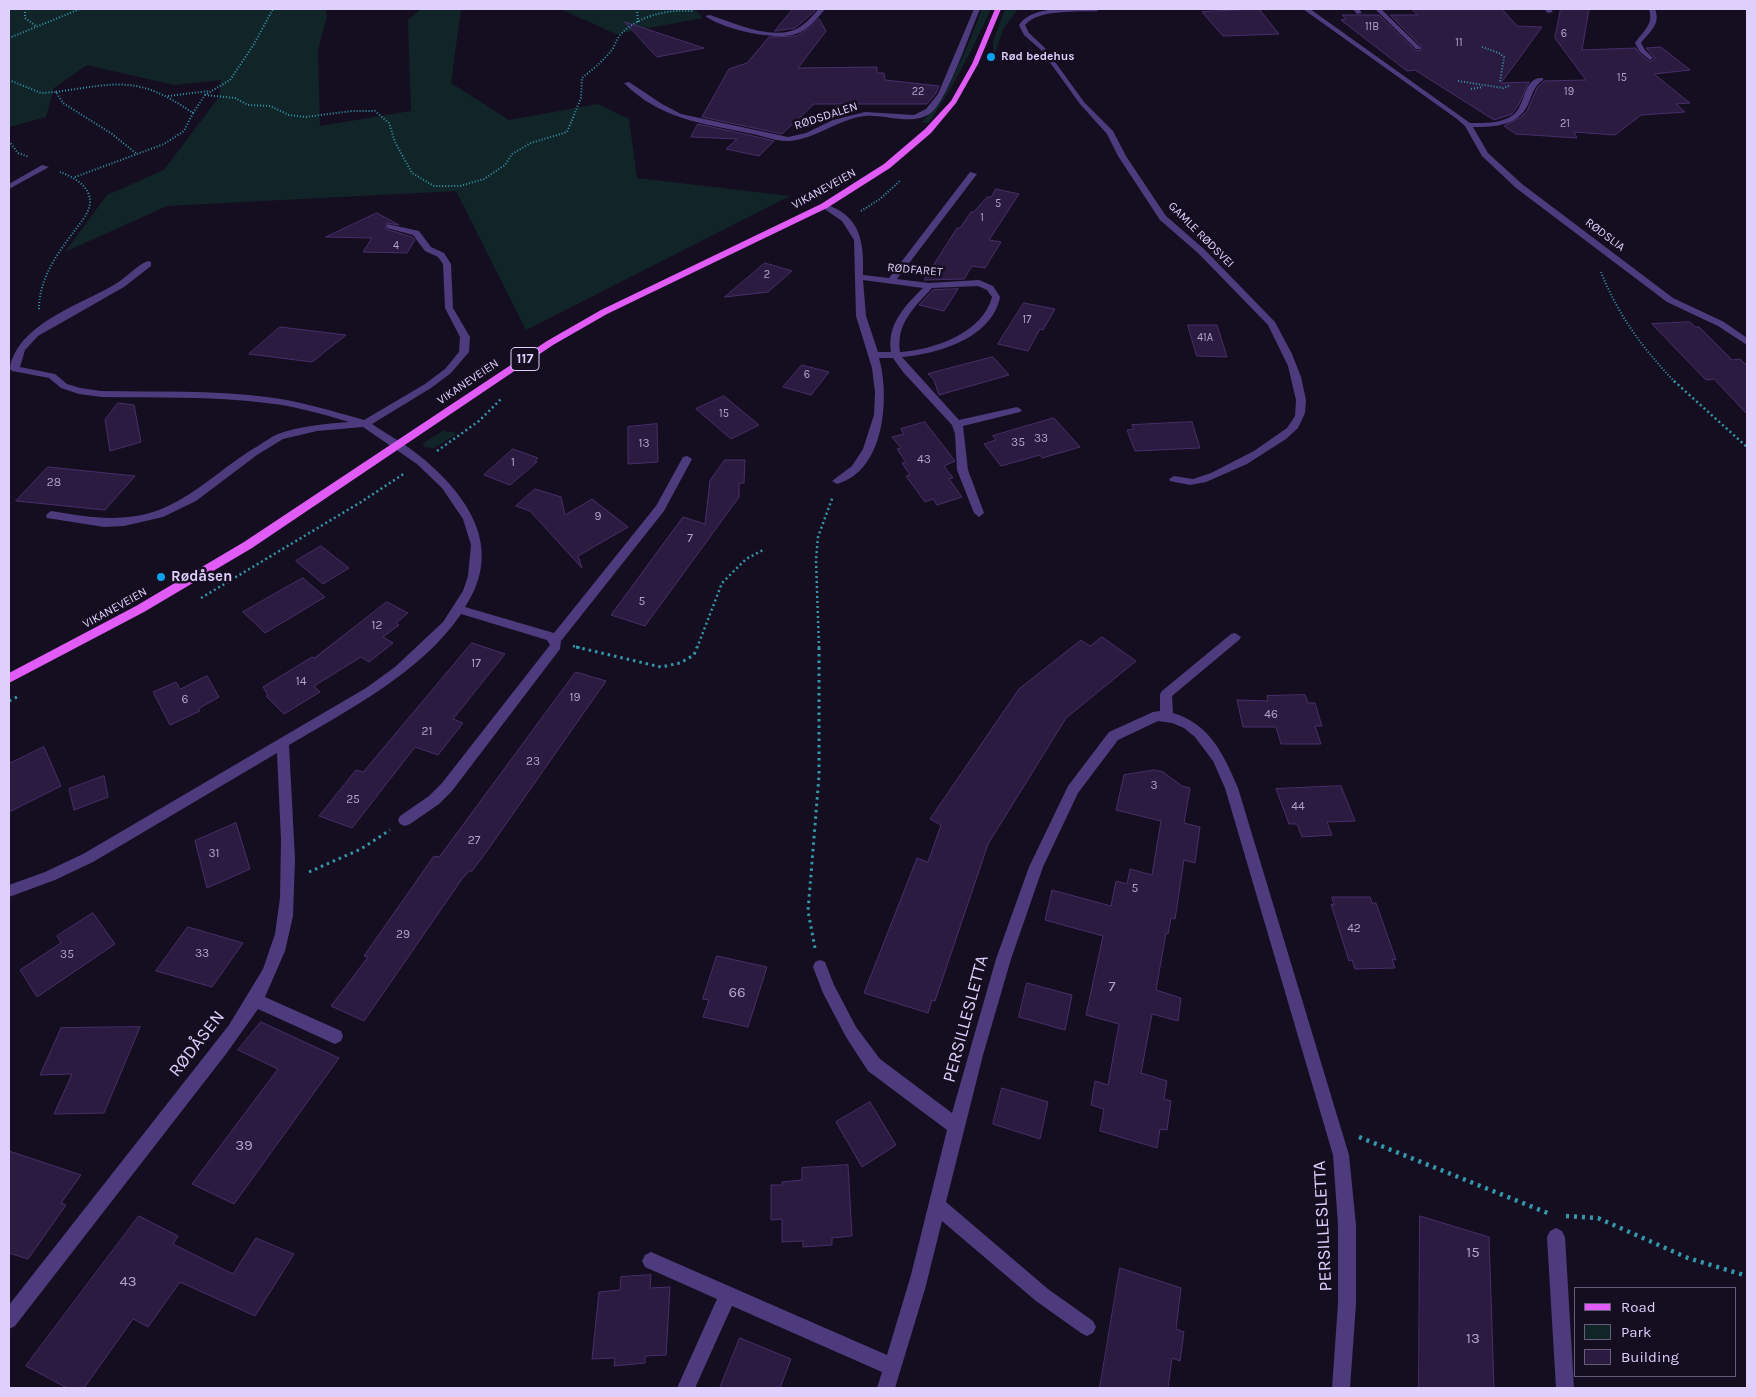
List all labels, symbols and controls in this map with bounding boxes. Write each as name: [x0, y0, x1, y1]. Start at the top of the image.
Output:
house number: 11B: [1365, 20, 1379, 34]
house number: 6: [1561, 27, 1567, 41]
house number: 11: [1455, 36, 1463, 50]
place label: Rød bedehus: [1001, 50, 1075, 64]
marker: Rød bedehus: [985, 51, 997, 63]
house number: 15: [1617, 71, 1627, 85]
house number: 22: [912, 85, 924, 99]
house number: 19: [1564, 85, 1574, 99]
street label: RØDSDALEN: [793, 99, 859, 133]
house number: 21: [1560, 117, 1570, 131]
street label: VIKANEVEIEN: [789, 165, 859, 213]
house number: 5: [995, 197, 1001, 211]
street label: GAMLE RØDSVEI: [1165, 199, 1237, 271]
house number: 1: [980, 211, 984, 225]
street label: RØDSLIA: [1582, 215, 1628, 255]
house number: 4: [393, 239, 399, 253]
street label: RØDFARET: [887, 260, 943, 280]
house number: 2: [764, 268, 770, 282]
house number: 17: [1023, 313, 1031, 327]
house number: 41A: [1197, 331, 1213, 345]
road number: 117: [511, 348, 539, 370]
street label: VIKANEVEIEN: [435, 356, 501, 408]
house number: 6: [804, 368, 810, 382]
house number: 15: [719, 407, 729, 421]
house number: 33: [1034, 432, 1048, 446]
house number: 35: [1011, 436, 1025, 450]
house number: 13: [638, 437, 650, 451]
house number: 43: [917, 453, 931, 467]
house number: 1: [511, 456, 515, 470]
house number: 28: [47, 476, 61, 490]
house number: 9: [595, 510, 601, 524]
house number: 7: [687, 532, 693, 546]
place label: Rødåsen: [171, 568, 232, 586]
marker: Rødåsen: [155, 571, 167, 583]
street label: VIKANEVEIEN: [80, 584, 150, 632]
house number: 5: [639, 595, 645, 609]
house number: 12: [372, 619, 382, 633]
house number: 17: [471, 657, 481, 671]
house number: 14: [296, 675, 306, 689]
house number: 19: [570, 691, 580, 705]
house number: 6: [182, 693, 188, 707]
house number: 46: [1264, 708, 1278, 722]
house number: 21: [422, 725, 432, 739]
house number: 23: [526, 755, 540, 769]
house number: 3: [1150, 779, 1158, 793]
house number: 25: [346, 793, 360, 807]
house number: 44: [1291, 800, 1305, 814]
house number: 27: [468, 834, 480, 848]
house number: 31: [208, 847, 220, 861]
house number: 5: [1132, 882, 1138, 896]
house number: 42: [1347, 922, 1361, 936]
house number: 29: [396, 928, 410, 942]
house number: 33: [195, 947, 209, 961]
house number: 35: [60, 948, 74, 962]
street label: PERSILLESLETTA: [939, 953, 993, 1085]
house number: 7: [1108, 978, 1116, 996]
house number: 66: [728, 984, 746, 1002]
street label: RØDÅSEN: [164, 1007, 230, 1081]
house number: 39: [235, 1137, 253, 1155]
street label: PERSILLESLETTA: [1309, 1160, 1337, 1292]
house number: 15: [1466, 1244, 1480, 1262]
house number: 43: [119, 1273, 137, 1291]
legend: [1574, 1287, 1736, 1377]
text: Road: [1621, 1298, 1656, 1316]
text: Park: [1621, 1323, 1651, 1341]
house number: 13: [1466, 1330, 1480, 1348]
text: Building: [1621, 1348, 1679, 1366]

